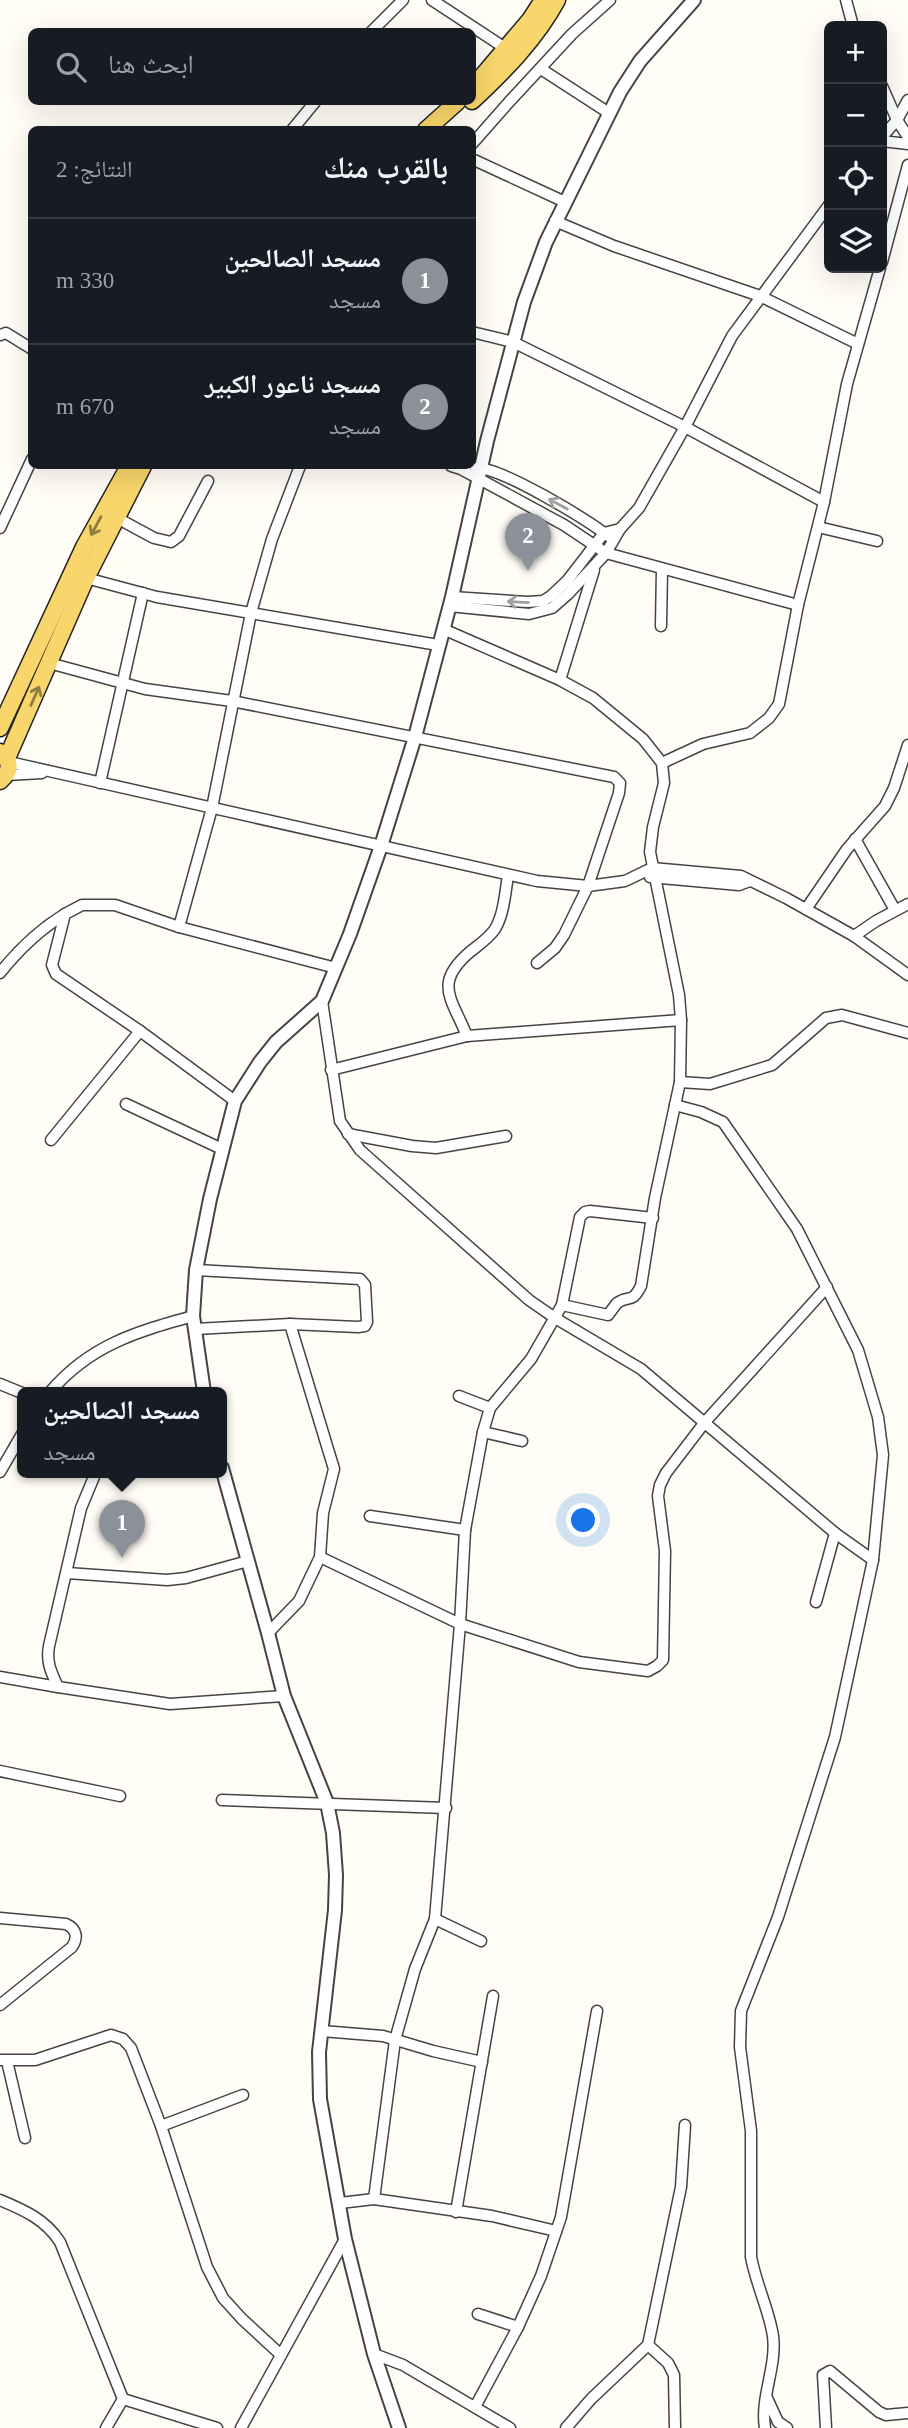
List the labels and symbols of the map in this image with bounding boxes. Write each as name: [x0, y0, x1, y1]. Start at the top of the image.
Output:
one-way arrow: [548, 497, 569, 510]
pin: 2: [505, 513, 551, 571]
one-way arrow: [89, 515, 103, 535]
one-way arrow: [507, 595, 530, 608]
one-way arrow: [29, 686, 42, 707]
pin: 1: [99, 1500, 145, 1558]
your location: [566, 1503, 600, 1537]

